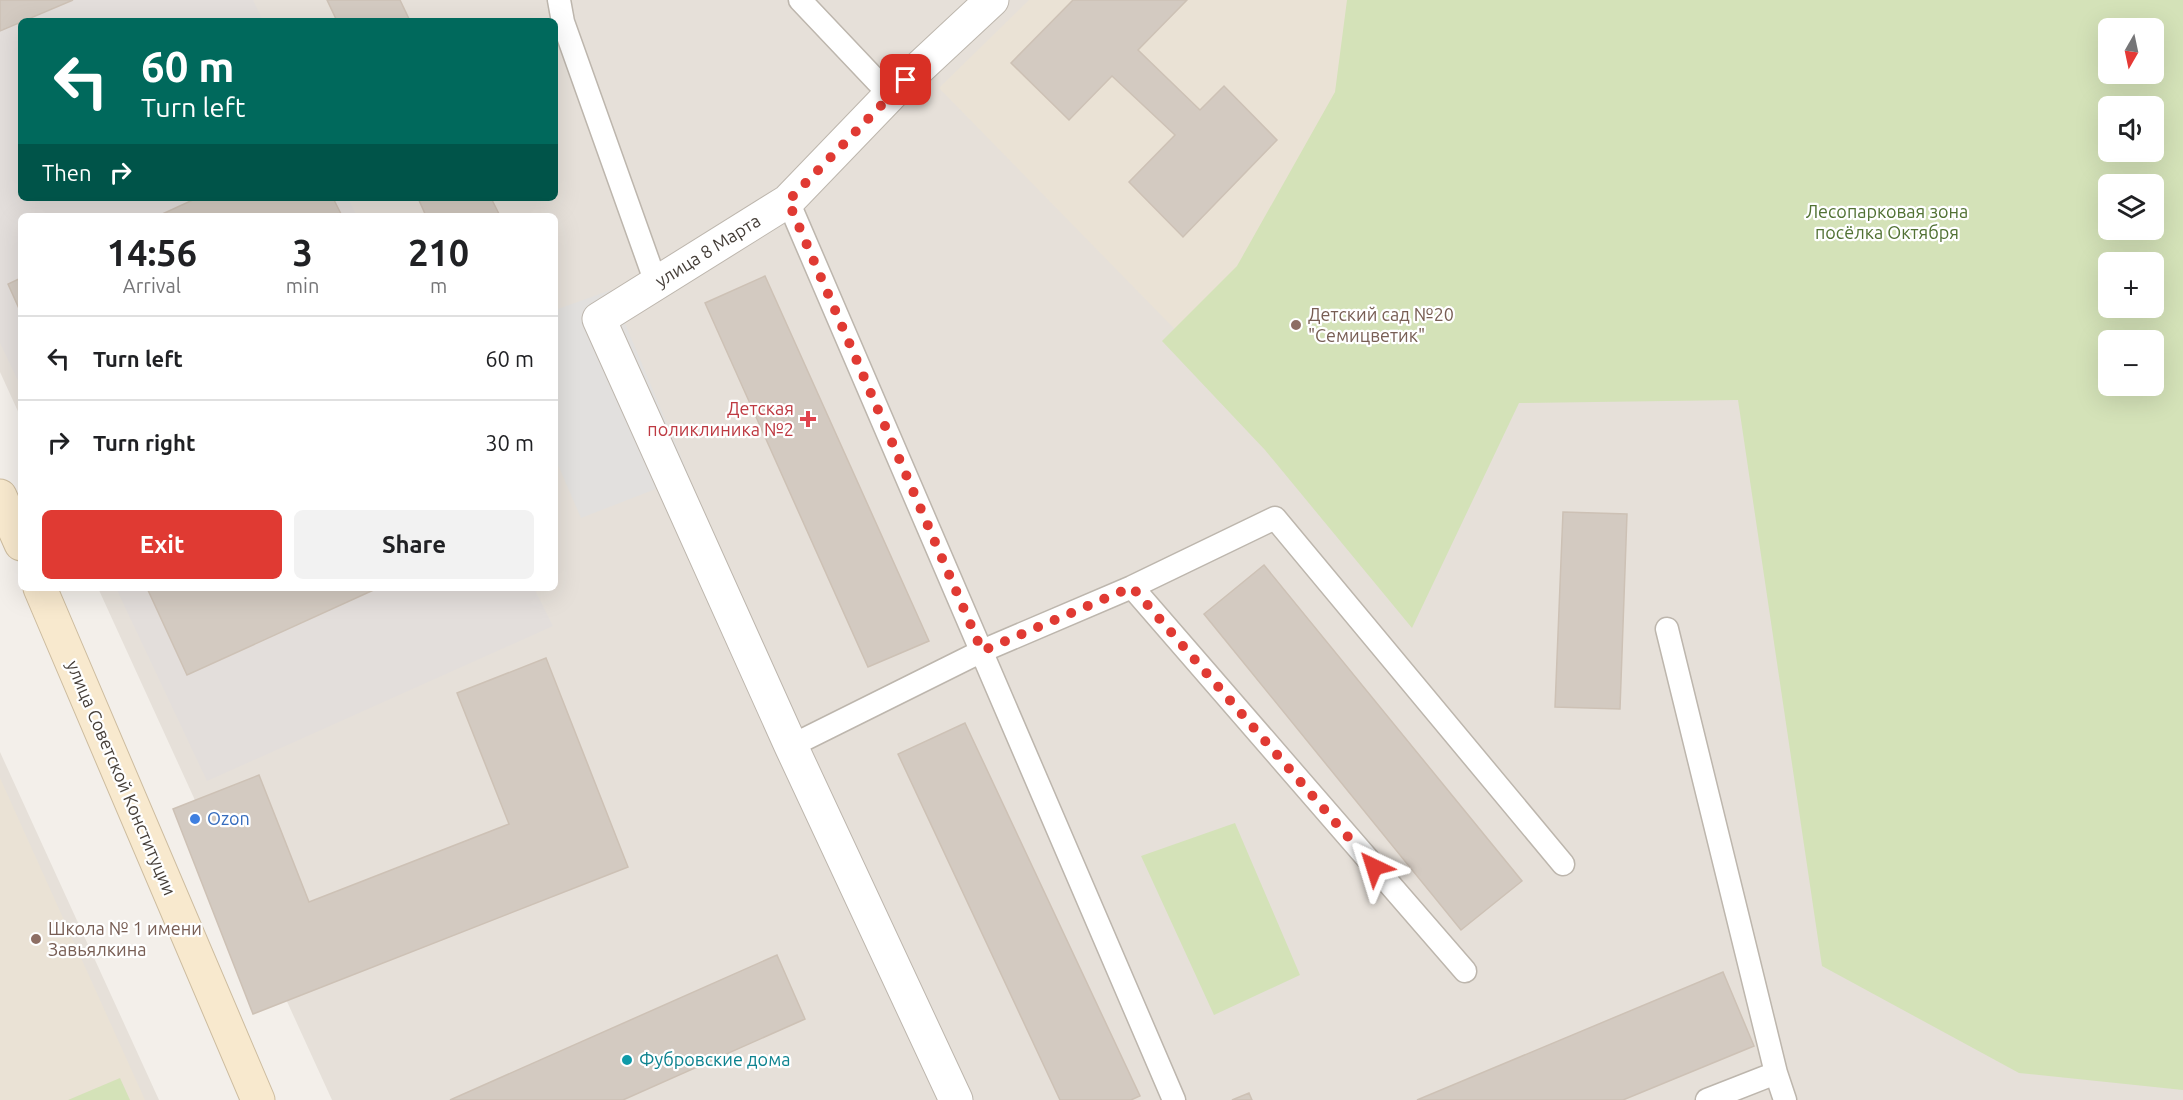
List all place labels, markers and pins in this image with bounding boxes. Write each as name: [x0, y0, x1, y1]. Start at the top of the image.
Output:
pin: [880, 54, 931, 105]
place label: Детский сад №20 "Семицветик": [1308, 304, 1454, 345]
marker: Детский сад №20 "Семицветик": [1289, 318, 1303, 332]
place label: Детская поликлиника №2: [647, 398, 794, 439]
marker: Детская поликлиника №2: [799, 410, 817, 428]
place label: Ozon: [207, 808, 250, 828]
marker: Ozon: [188, 812, 202, 826]
place label: Школа № 1 имени Завьялкина: [48, 918, 202, 959]
marker: Школа № 1 имени Завьялкина: [29, 932, 43, 946]
place label: Фубровские дома: [639, 1049, 790, 1069]
marker: Фубровские дома: [620, 1053, 634, 1067]

